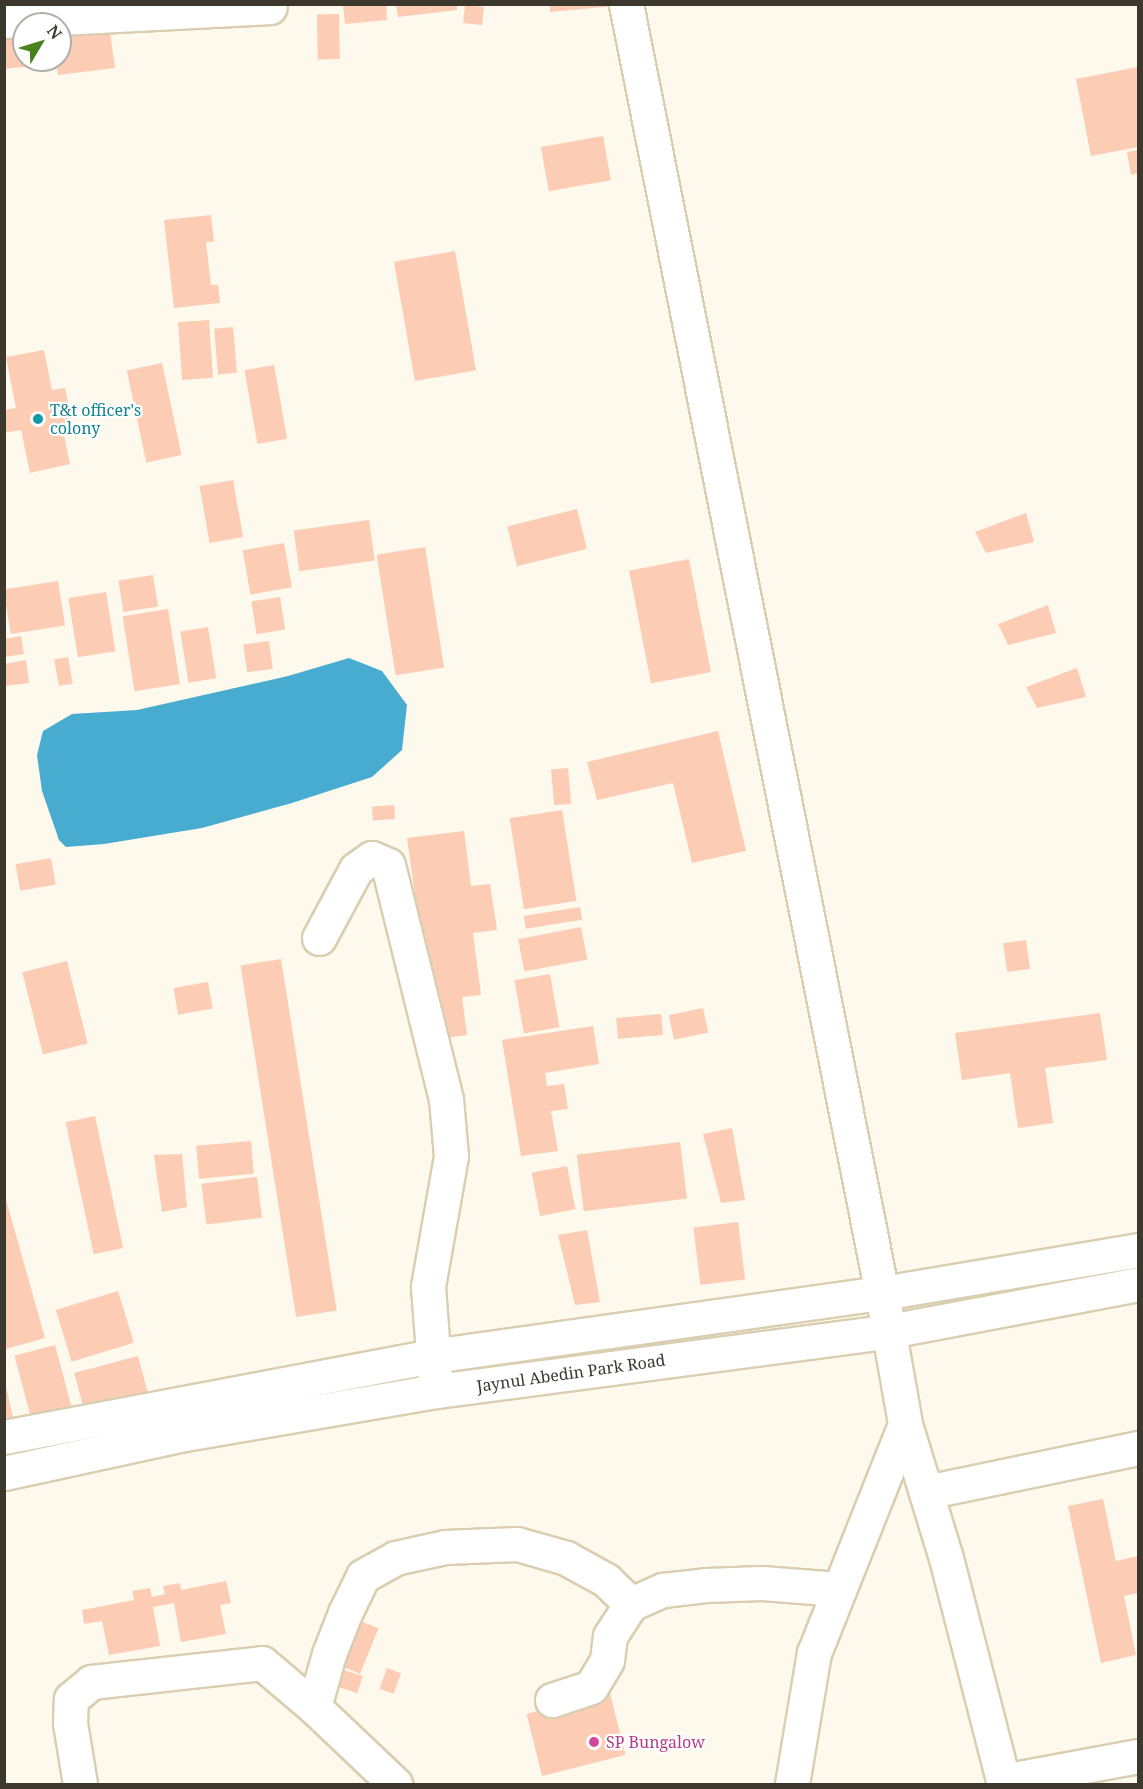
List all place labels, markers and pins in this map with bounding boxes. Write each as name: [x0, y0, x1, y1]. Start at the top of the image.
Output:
place label: T&t officer's colony: [50, 400, 141, 438]
marker: T&t officer's colony: [31, 412, 45, 426]
place label: SP Bungalow: [606, 1732, 705, 1752]
marker: SP Bungalow: [587, 1735, 601, 1749]

